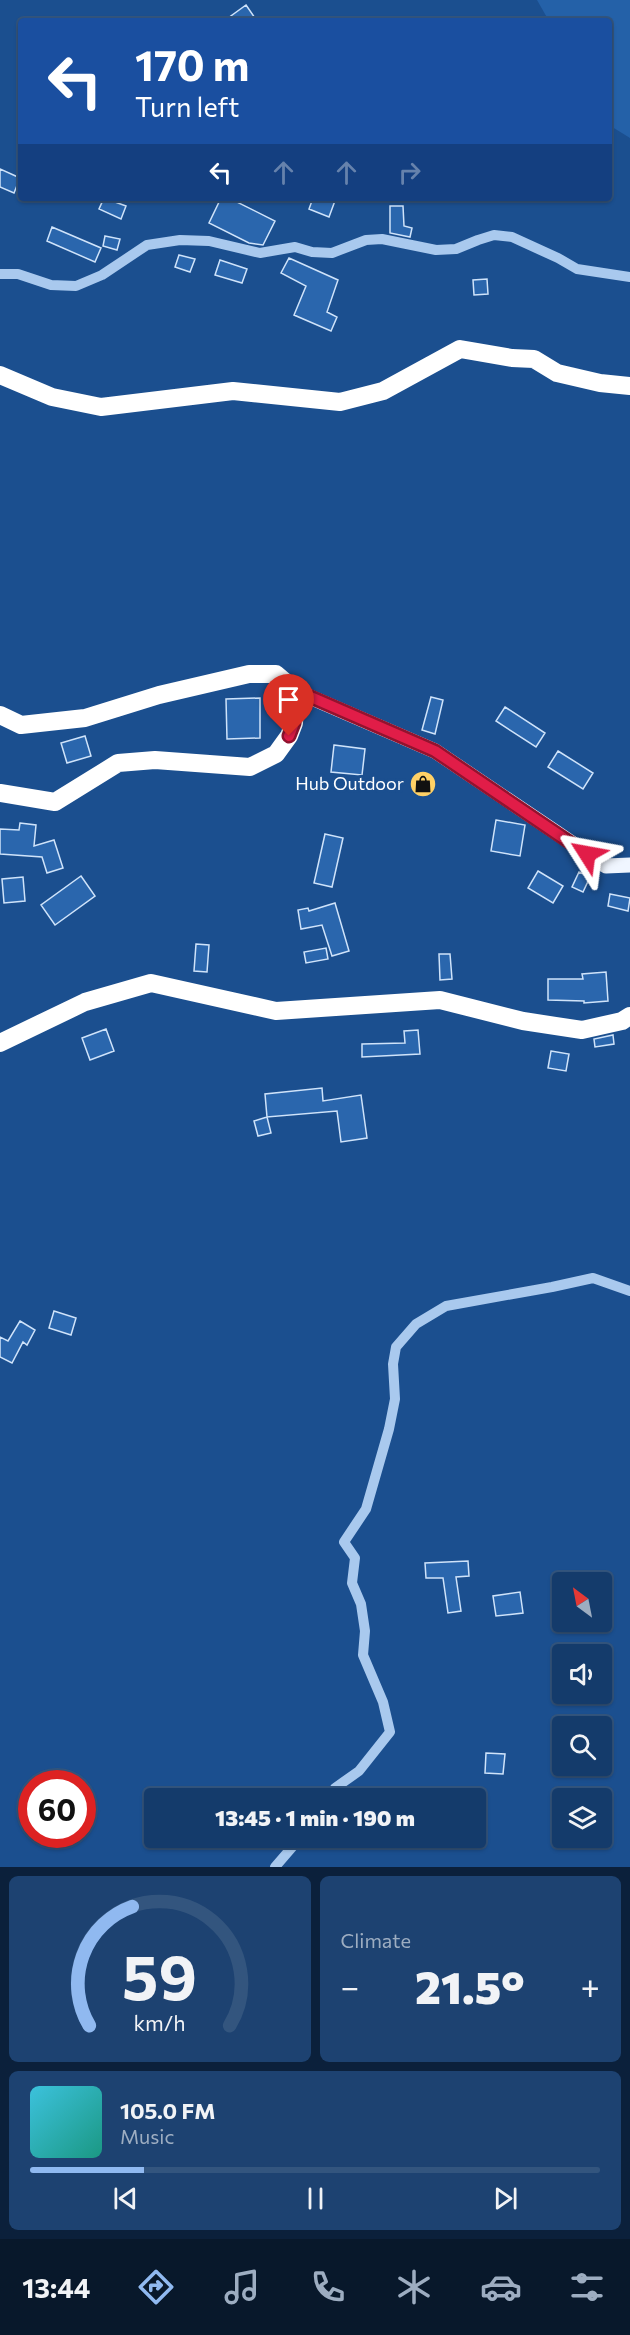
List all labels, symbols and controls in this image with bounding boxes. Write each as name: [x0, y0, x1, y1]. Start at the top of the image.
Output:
text: 170 m: [135, 38, 249, 90]
icon: left: [36, 42, 114, 120]
text: Turn left: [135, 90, 239, 123]
icon: left: [204, 156, 237, 189]
icon: ahead: [267, 156, 300, 189]
icon: ahead: [330, 156, 363, 189]
icon: right: [393, 156, 426, 189]
pin: [263, 674, 314, 736]
icon: arrive: [272, 683, 305, 716]
shop icon: Hub Outdoor: [408, 769, 438, 799]
place label: Hub Outdoor: [295, 772, 404, 794]
position arrow: [555, 822, 619, 886]
north arrow: [552, 1572, 612, 1632]
map controls: [552, 1572, 612, 1848]
button: sound: [552, 1644, 612, 1704]
button: search: [552, 1716, 612, 1776]
speed limit sign: 60: [18, 1770, 96, 1848]
button: layers: [552, 1788, 612, 1848]
text: 13:45 · 1 min · 190 m: [215, 1804, 415, 1831]
text: Climate: [341, 1928, 411, 1952]
text: 59: [122, 1937, 197, 2013]
text: 21.5°: [415, 1958, 525, 2013]
text: −: [341, 1965, 359, 2006]
text: +: [581, 1965, 600, 2006]
text: km/h: [134, 2009, 186, 2035]
text: 105.0 FM: [120, 2097, 215, 2124]
text: Music: [120, 2124, 174, 2148]
icon: previous: [109, 2182, 142, 2215]
icon: pause: [299, 2182, 332, 2215]
icon: next: [489, 2182, 522, 2215]
icon: directions: [135, 2266, 177, 2308]
icon: music: [221, 2266, 263, 2308]
icon: phone: [307, 2266, 349, 2308]
icon: climate: [393, 2266, 435, 2308]
icon: car: [480, 2266, 522, 2308]
icon: filters: [566, 2266, 608, 2308]
text: 13:44: [22, 2271, 90, 2304]

